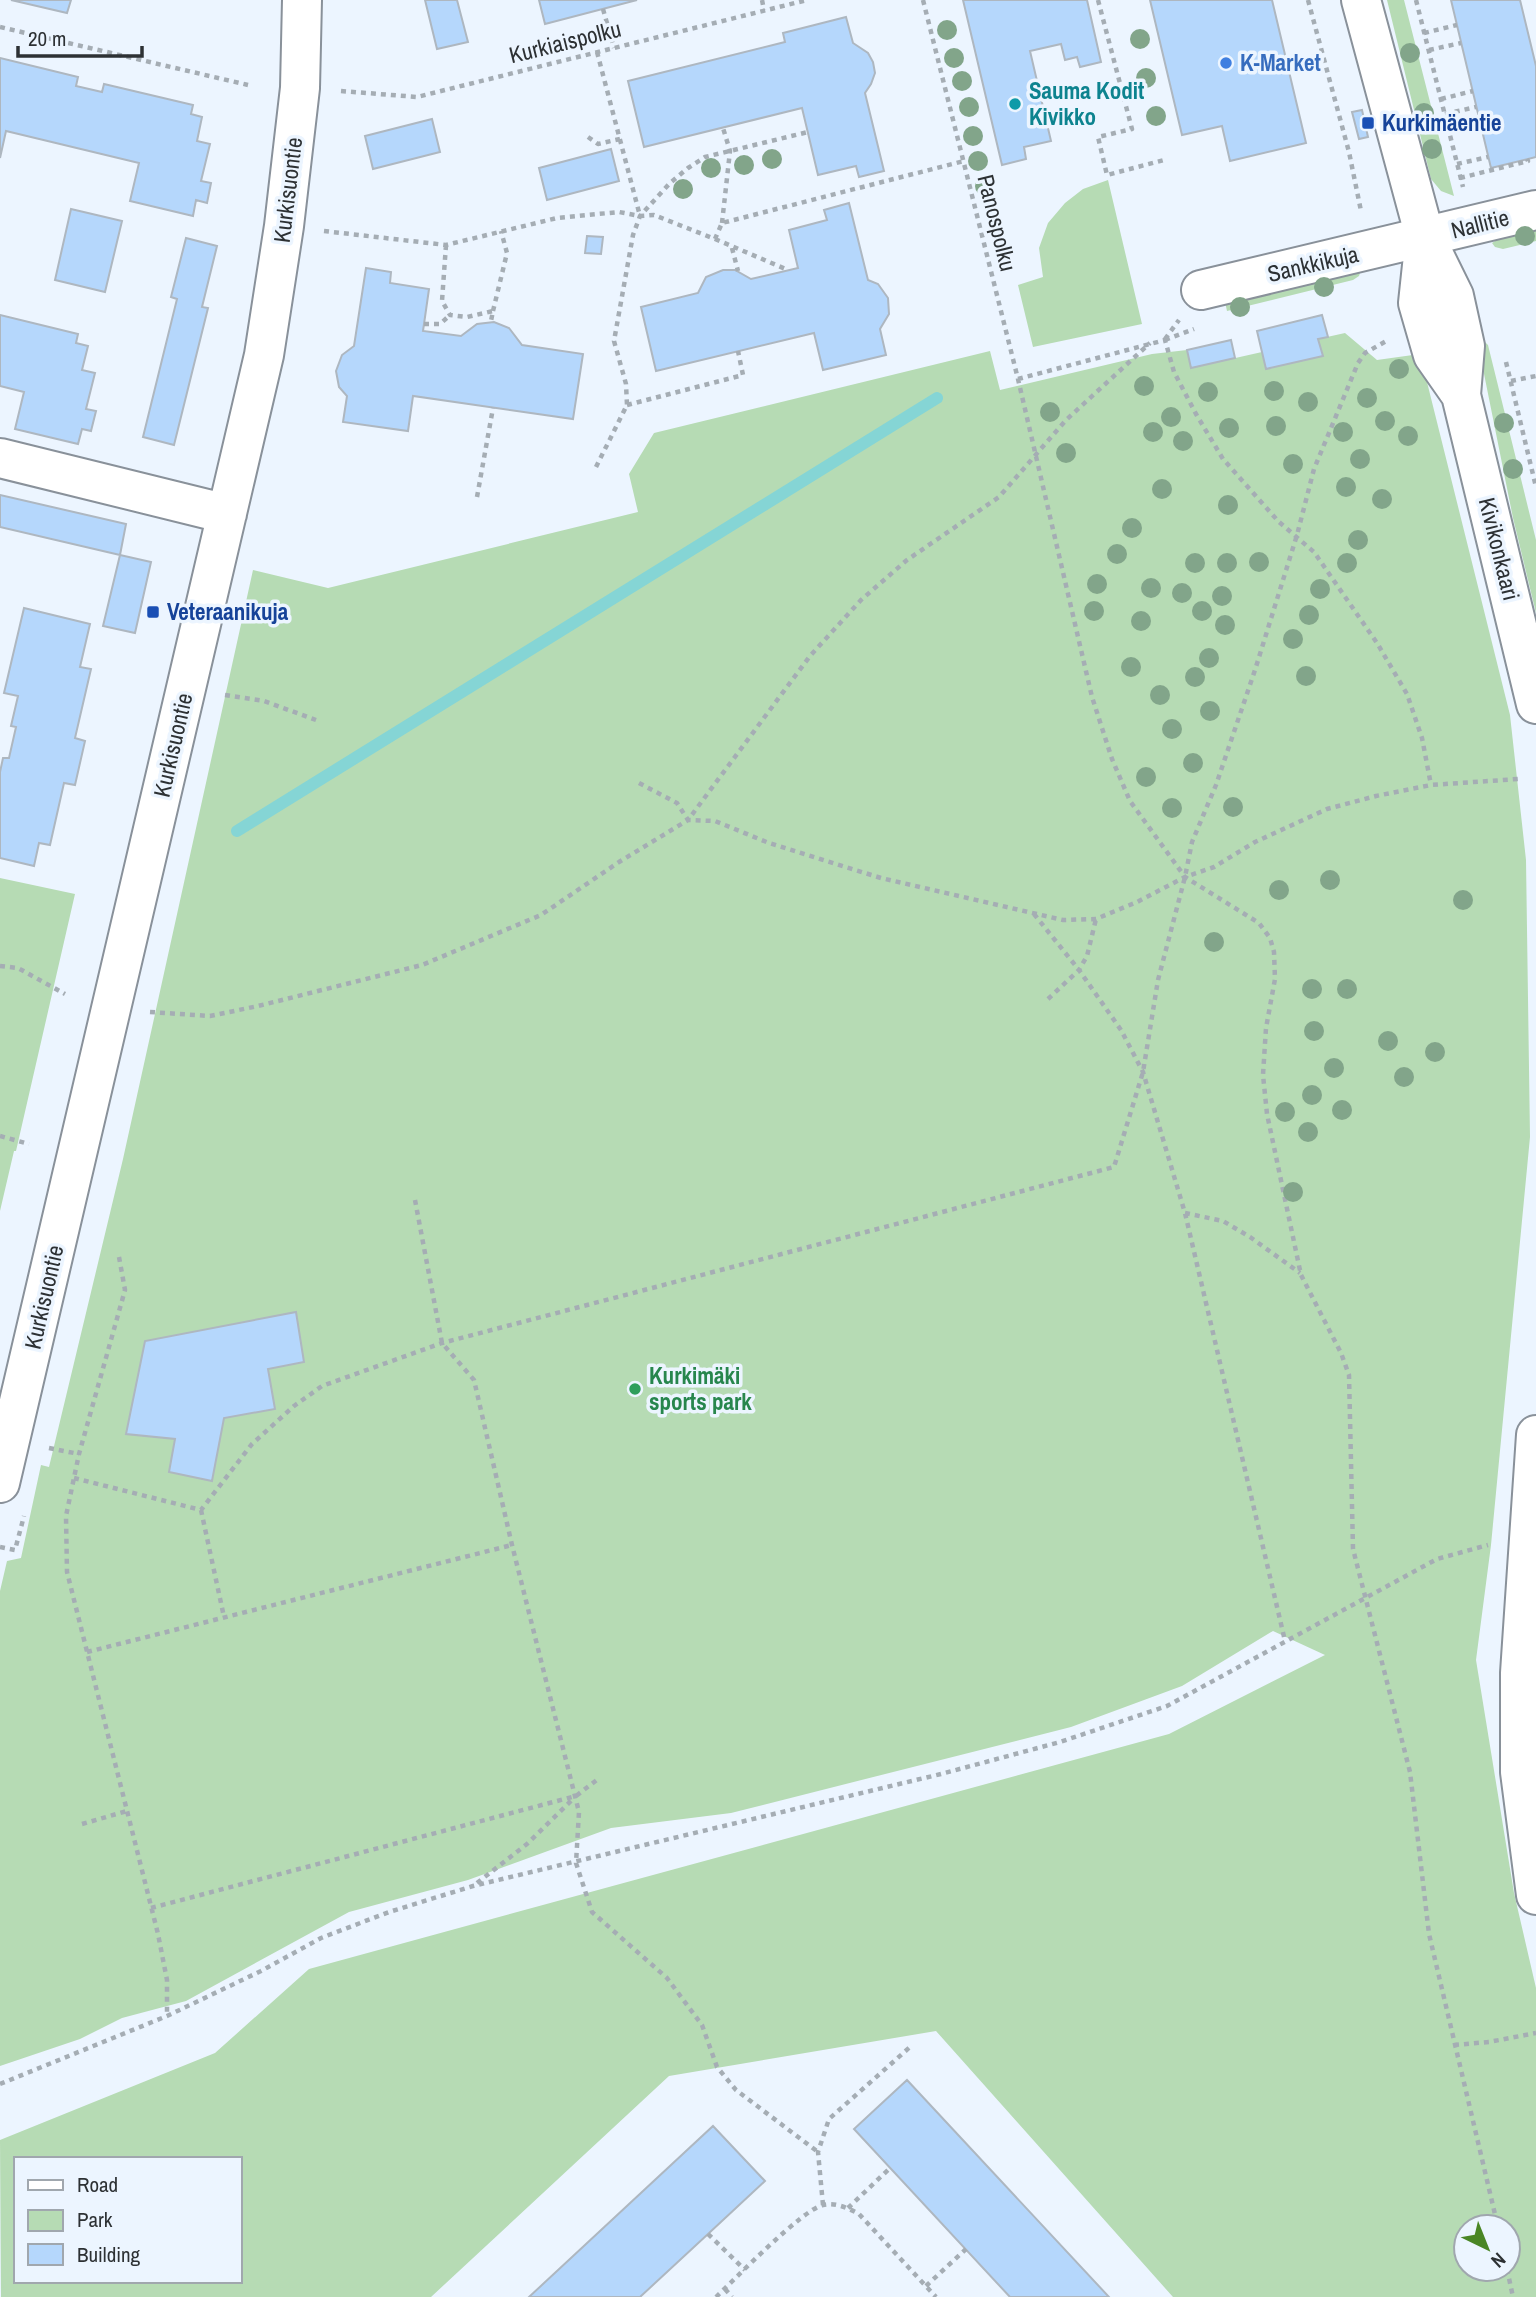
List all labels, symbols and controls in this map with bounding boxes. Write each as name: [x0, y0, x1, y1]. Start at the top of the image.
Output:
street label: Kurkiaispolku: [506, 13, 624, 70]
scale bar: [18, 14, 142, 58]
text: 20 m: [28, 24, 66, 53]
place label: K-Market: [1240, 47, 1321, 78]
marker: K-Market: [1218, 55, 1234, 71]
place label: Sauma Kodit Kivikko: [1029, 75, 1144, 132]
marker: Sauma Kodit Kivikko: [1007, 96, 1023, 112]
place label: Kurkimäentie: [1382, 107, 1502, 138]
marker: Kurkimäentie: [1360, 115, 1376, 131]
street label: Kurkisuontie: [266, 135, 309, 244]
street label: Panospolku: [971, 171, 1024, 274]
street label: Nallitie: [1448, 201, 1512, 246]
street label: Sankkikuja: [1264, 238, 1362, 289]
street label: Kivikonkaari: [1472, 494, 1527, 603]
place label: Veteraanikuja: [167, 596, 289, 627]
marker: Veteraanikuja: [145, 604, 161, 620]
street label: Kurkisuontie: [145, 690, 200, 800]
street label: Kurkisuontie: [16, 1242, 71, 1352]
place label: Kurkimäki sports park: [649, 1360, 752, 1417]
marker: Kurkimäki sports park: [627, 1381, 643, 1397]
legend: [14, 2157, 242, 2283]
text: Road: [77, 2170, 118, 2199]
text: Park: [77, 2205, 113, 2234]
north arrow: [1452, 2213, 1522, 2283]
text: Building: [77, 2240, 141, 2269]
text: N: [1486, 2247, 1512, 2274]

